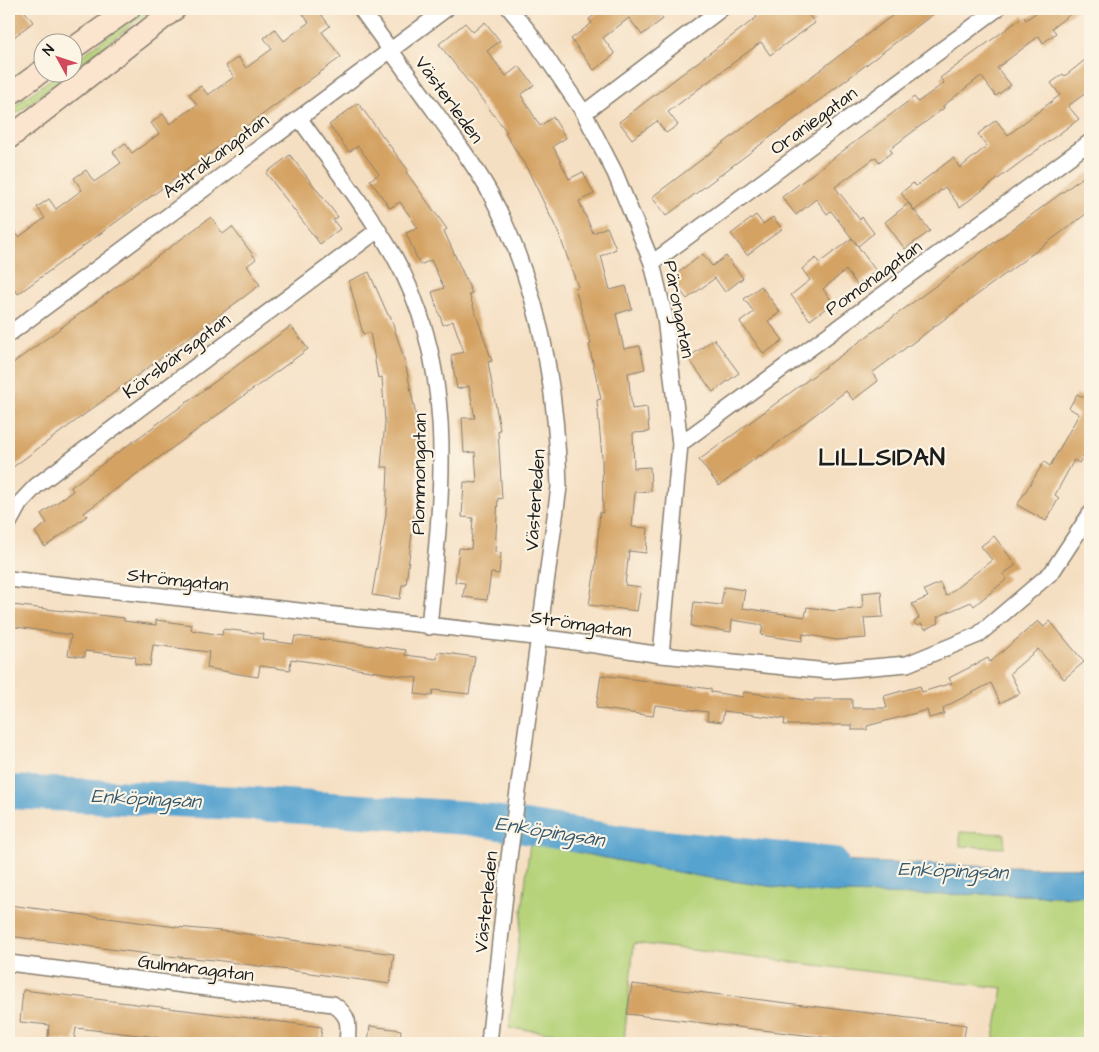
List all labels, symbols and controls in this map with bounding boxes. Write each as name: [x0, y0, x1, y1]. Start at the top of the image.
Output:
north arrow: [32, 32, 82, 82]
text: N: [38, 40, 59, 60]
street label: Västerleden: [408, 51, 490, 149]
street label: Oraniegatan: [765, 80, 864, 163]
street label: Astrakangatan: [157, 107, 275, 206]
street label: Pomonagatan: [820, 234, 928, 323]
street label: Pärongatan: [655, 258, 701, 361]
street label: Körsbärsgatan: [117, 307, 237, 407]
street label: Plommongatan: [405, 413, 435, 535]
district label: LILLSIDAN: [818, 441, 946, 475]
street label: Västerleden: [518, 448, 553, 552]
street label: Strömgatan: [126, 562, 230, 600]
street label: Strömgatan: [528, 604, 633, 646]
water label: Enköpingsån: [90, 782, 204, 817]
water label: Enköpingsån: [493, 810, 608, 856]
street label: Västerleden: [468, 850, 505, 954]
water label: Enköpingsån: [897, 855, 1010, 888]
street label: Gulmåragatan: [136, 948, 255, 990]

